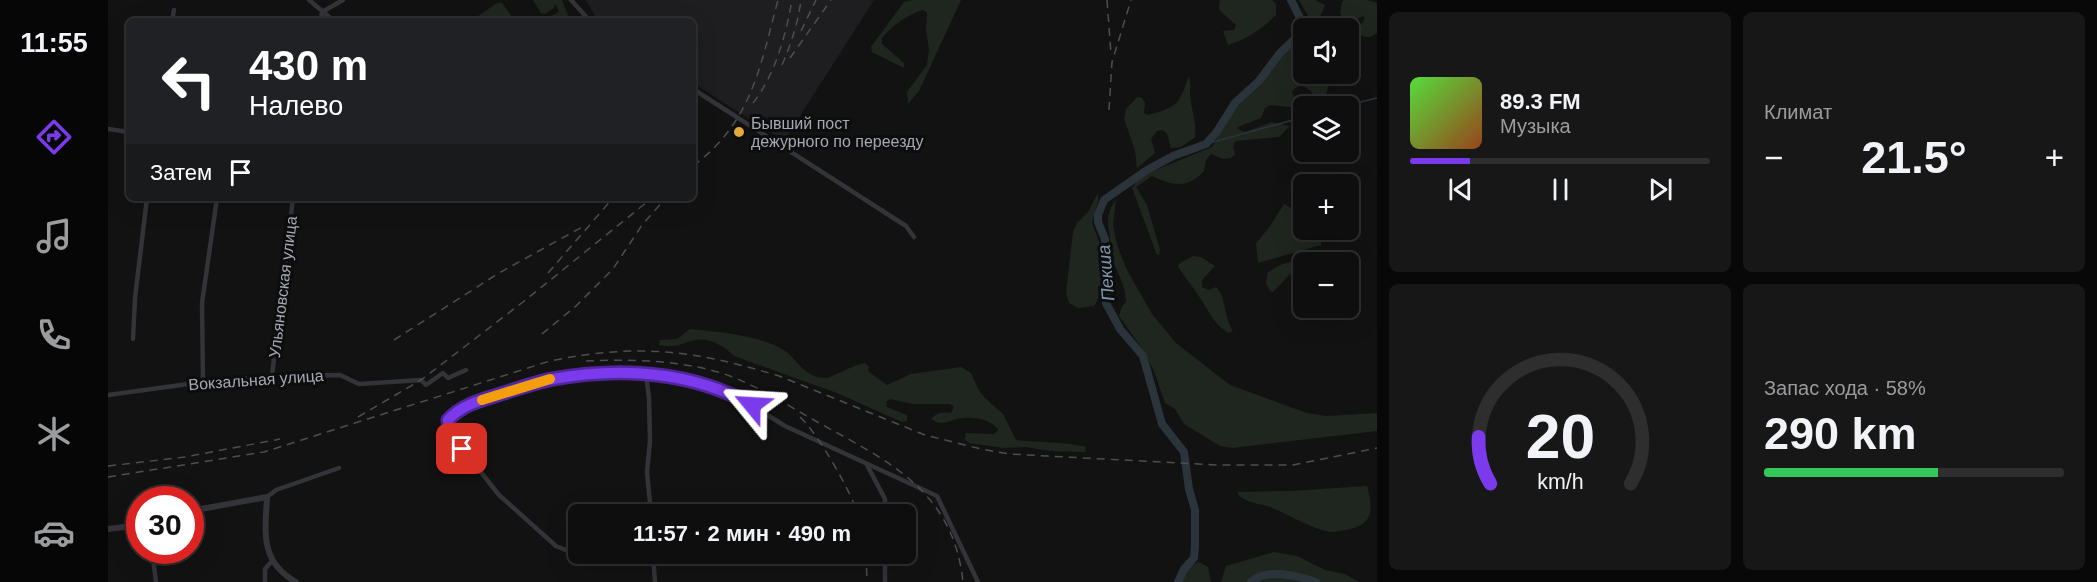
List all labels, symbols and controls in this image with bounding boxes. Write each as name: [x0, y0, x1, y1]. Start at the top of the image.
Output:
map controls: [1293, 18, 1359, 318]
button: sound: [1293, 18, 1359, 84]
text: 11:55: [20, 28, 88, 58]
icon: left: [150, 42, 228, 120]
text: 430 m: [249, 42, 368, 89]
text: 89.3 FM: [1500, 89, 1581, 114]
text: Налево: [249, 91, 343, 121]
button: layers: [1293, 96, 1359, 162]
text: Климат: [1764, 101, 1832, 123]
place label: Бывший пост дежурного по переезду: [751, 115, 923, 150]
text: Музыка: [1500, 115, 1571, 137]
icon: directions: [33, 116, 75, 158]
marker: Бывший пост дежурного по переезду: [732, 125, 746, 139]
text: 21.5°: [1861, 132, 1967, 183]
text: −: [1764, 139, 1783, 176]
text: +: [2045, 139, 2064, 176]
icon: arrive: [224, 156, 257, 189]
text: Затем: [150, 160, 212, 185]
icon: previous: [1444, 173, 1477, 206]
icon: pause: [1544, 173, 1577, 206]
icon: next: [1644, 173, 1677, 206]
button: +: [1293, 174, 1359, 240]
icon: music: [33, 215, 75, 257]
street label: Ульяновская улица: [266, 215, 300, 359]
water label: Пекша: [1094, 244, 1118, 302]
button: −: [1293, 252, 1359, 318]
icon: phone: [33, 314, 75, 356]
street label: Вокзальная улица: [188, 367, 324, 393]
position arrow: [720, 373, 784, 437]
text: Запас хода · 58%: [1764, 377, 1926, 399]
text: 20: [1525, 402, 1595, 471]
text: 290 km: [1764, 408, 1917, 459]
icon: climate: [33, 413, 75, 455]
pin: [436, 423, 487, 474]
icon: arrive: [445, 432, 478, 465]
text: km/h: [1537, 470, 1583, 494]
speed limit sign: 30: [126, 486, 204, 564]
icon: car: [33, 512, 75, 554]
text: 11:57 · 2 мин · 490 m: [633, 521, 851, 546]

